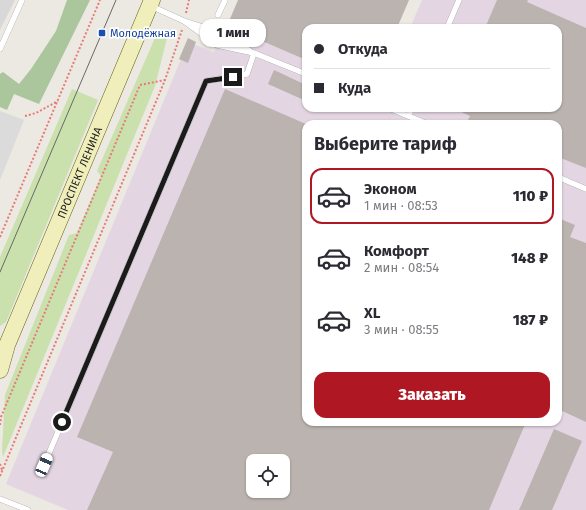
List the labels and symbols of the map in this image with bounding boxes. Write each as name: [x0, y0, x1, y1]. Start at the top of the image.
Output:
callout: 1 мин: [200, 19, 266, 47]
place label: Молодёжная: [110, 27, 176, 40]
marker: Молодёжная: [97, 28, 107, 38]
route end: [224, 68, 242, 86]
street label: ПРОСПЕКТ ЛЕНИНА: [54, 124, 105, 220]
route start: [53, 413, 71, 431]
car: [34, 452, 54, 478]

